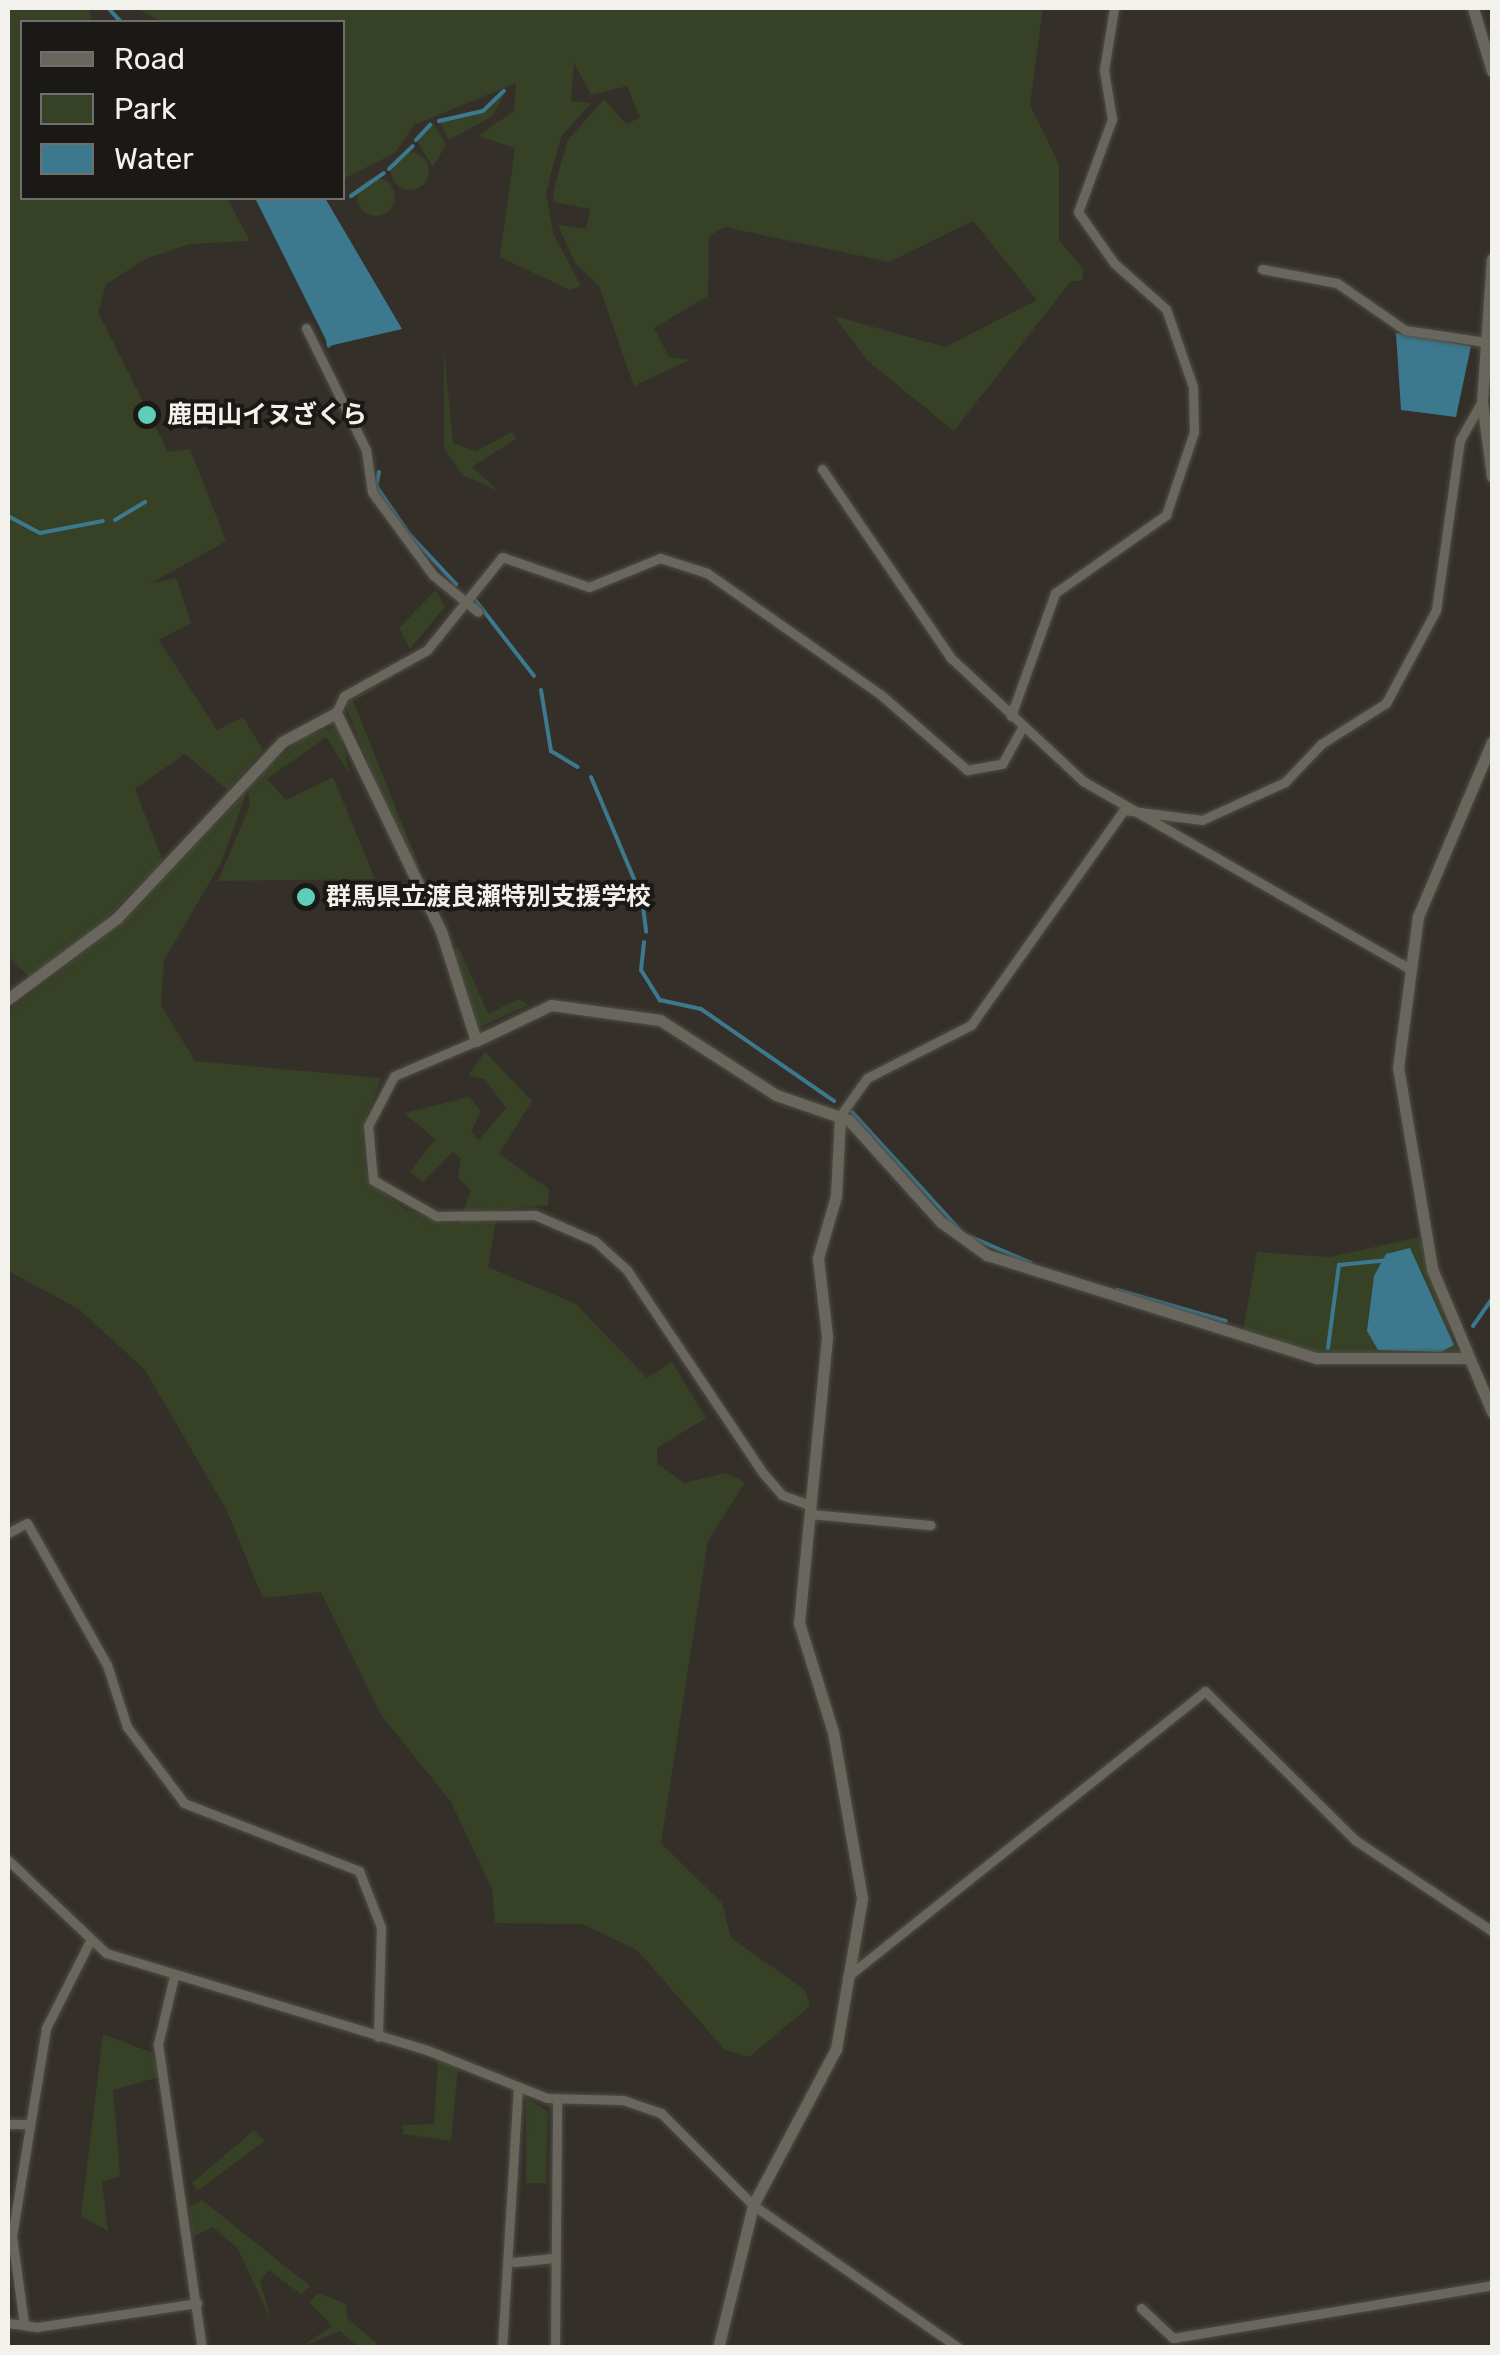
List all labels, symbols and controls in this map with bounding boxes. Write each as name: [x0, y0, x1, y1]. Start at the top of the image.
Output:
legend: [20, 20, 345, 200]
text: Road: [114, 41, 185, 77]
text: Park: [114, 91, 176, 127]
text: Water: [114, 141, 194, 177]
place label: 鹿田山イヌざくら: [167, 400, 367, 430]
marker: 鹿田山イヌざくら: [136, 404, 158, 426]
place label: 群馬県立渡良瀬特別支援学校: [326, 882, 651, 912]
marker: 群馬県立渡良瀬特別支援学校: [295, 886, 317, 908]

